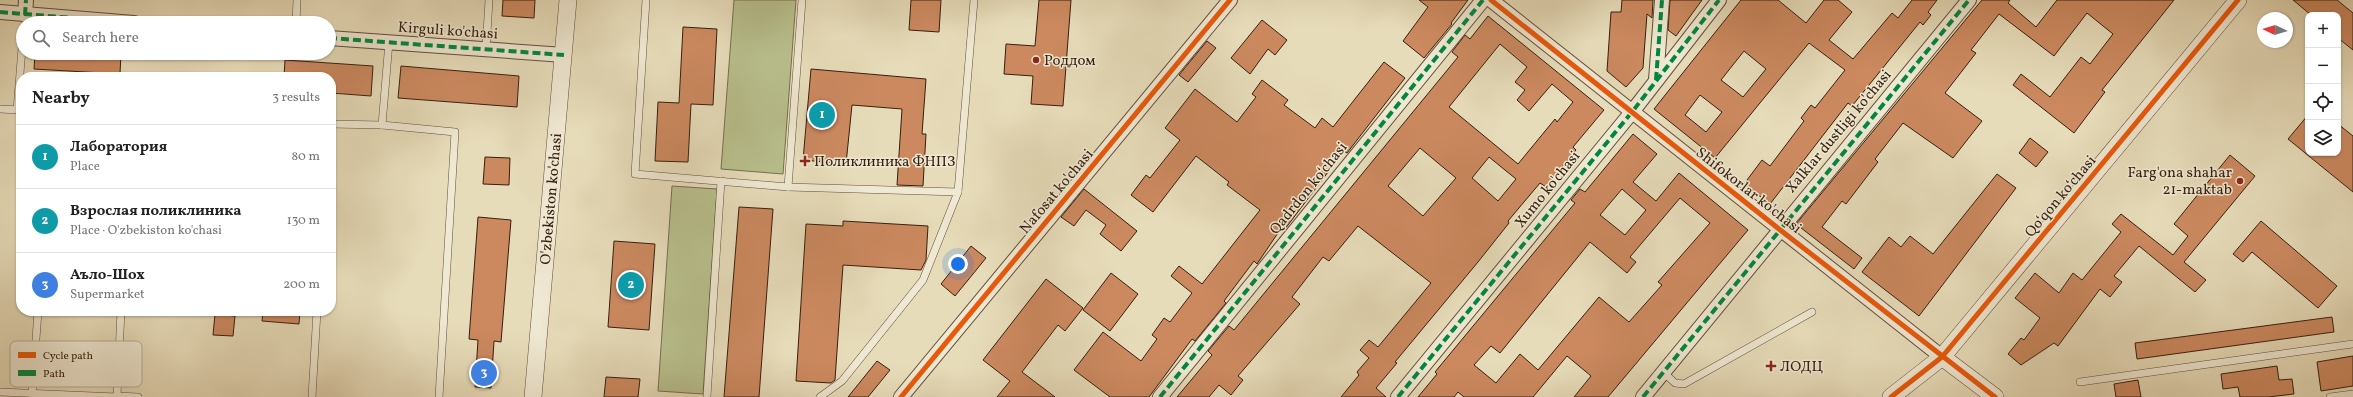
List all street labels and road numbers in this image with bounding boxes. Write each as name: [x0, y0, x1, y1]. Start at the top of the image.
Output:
street label: Kirguli ko'chasi: [397, 18, 499, 45]
street label: Xalklar dustligi ko'chasi: [1781, 66, 1897, 198]
street label: O'zbekiston ko'chasi: [536, 132, 568, 266]
street label: Qadrdon koʻchasi: [1265, 138, 1353, 240]
street label: Shifokorlar ko'chasi: [1691, 143, 1806, 239]
street label: Nafosat ko'chasi: [1015, 145, 1099, 239]
street label: Xumo ko'chasi: [1511, 147, 1586, 233]
street label: Qoʻqon koʻchasi: [2021, 151, 2102, 242]

